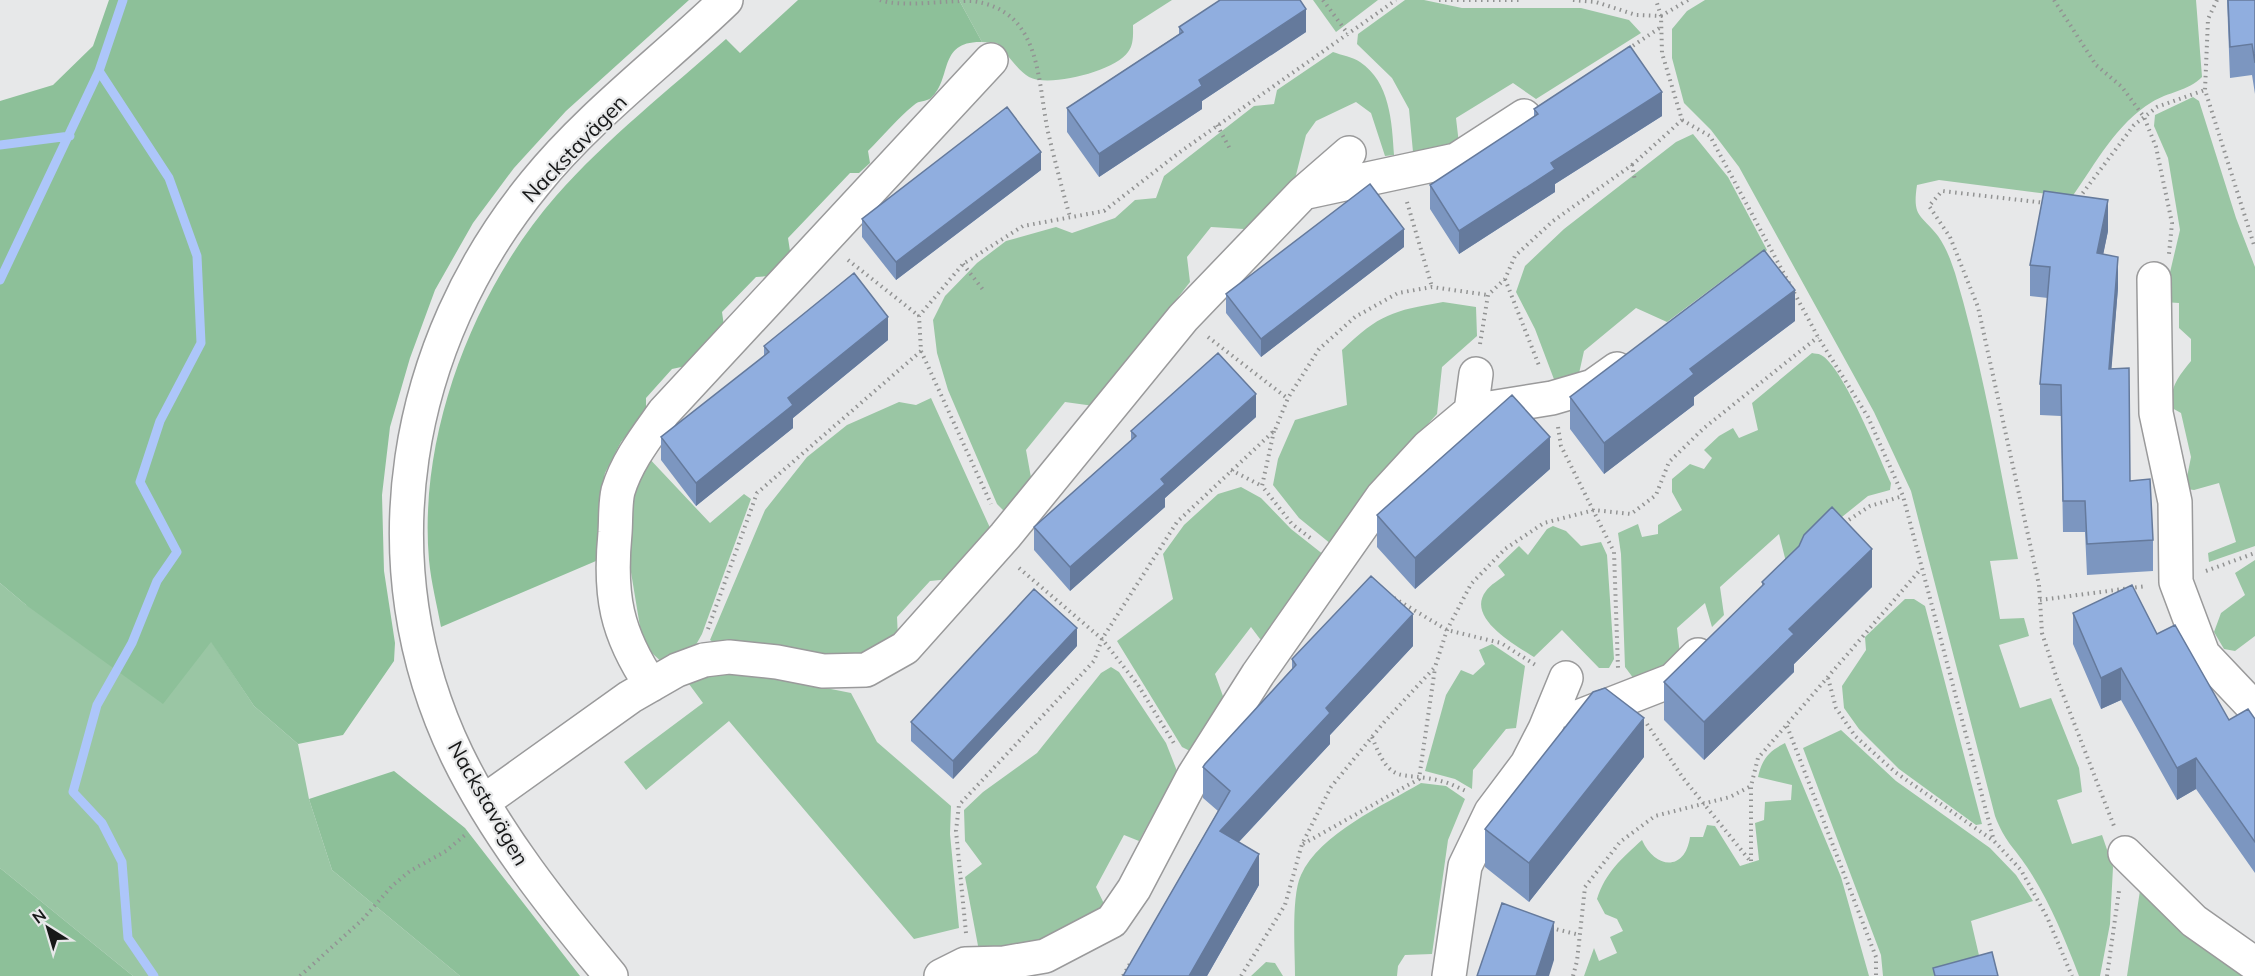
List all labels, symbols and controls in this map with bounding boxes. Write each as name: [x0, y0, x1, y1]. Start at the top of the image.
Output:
street label: Nackstavägen: [516, 89, 632, 207]
street label: Nackstavägen: [443, 736, 535, 870]
north arrow: [18, 898, 78, 958]
text: N: [28, 904, 50, 928]

